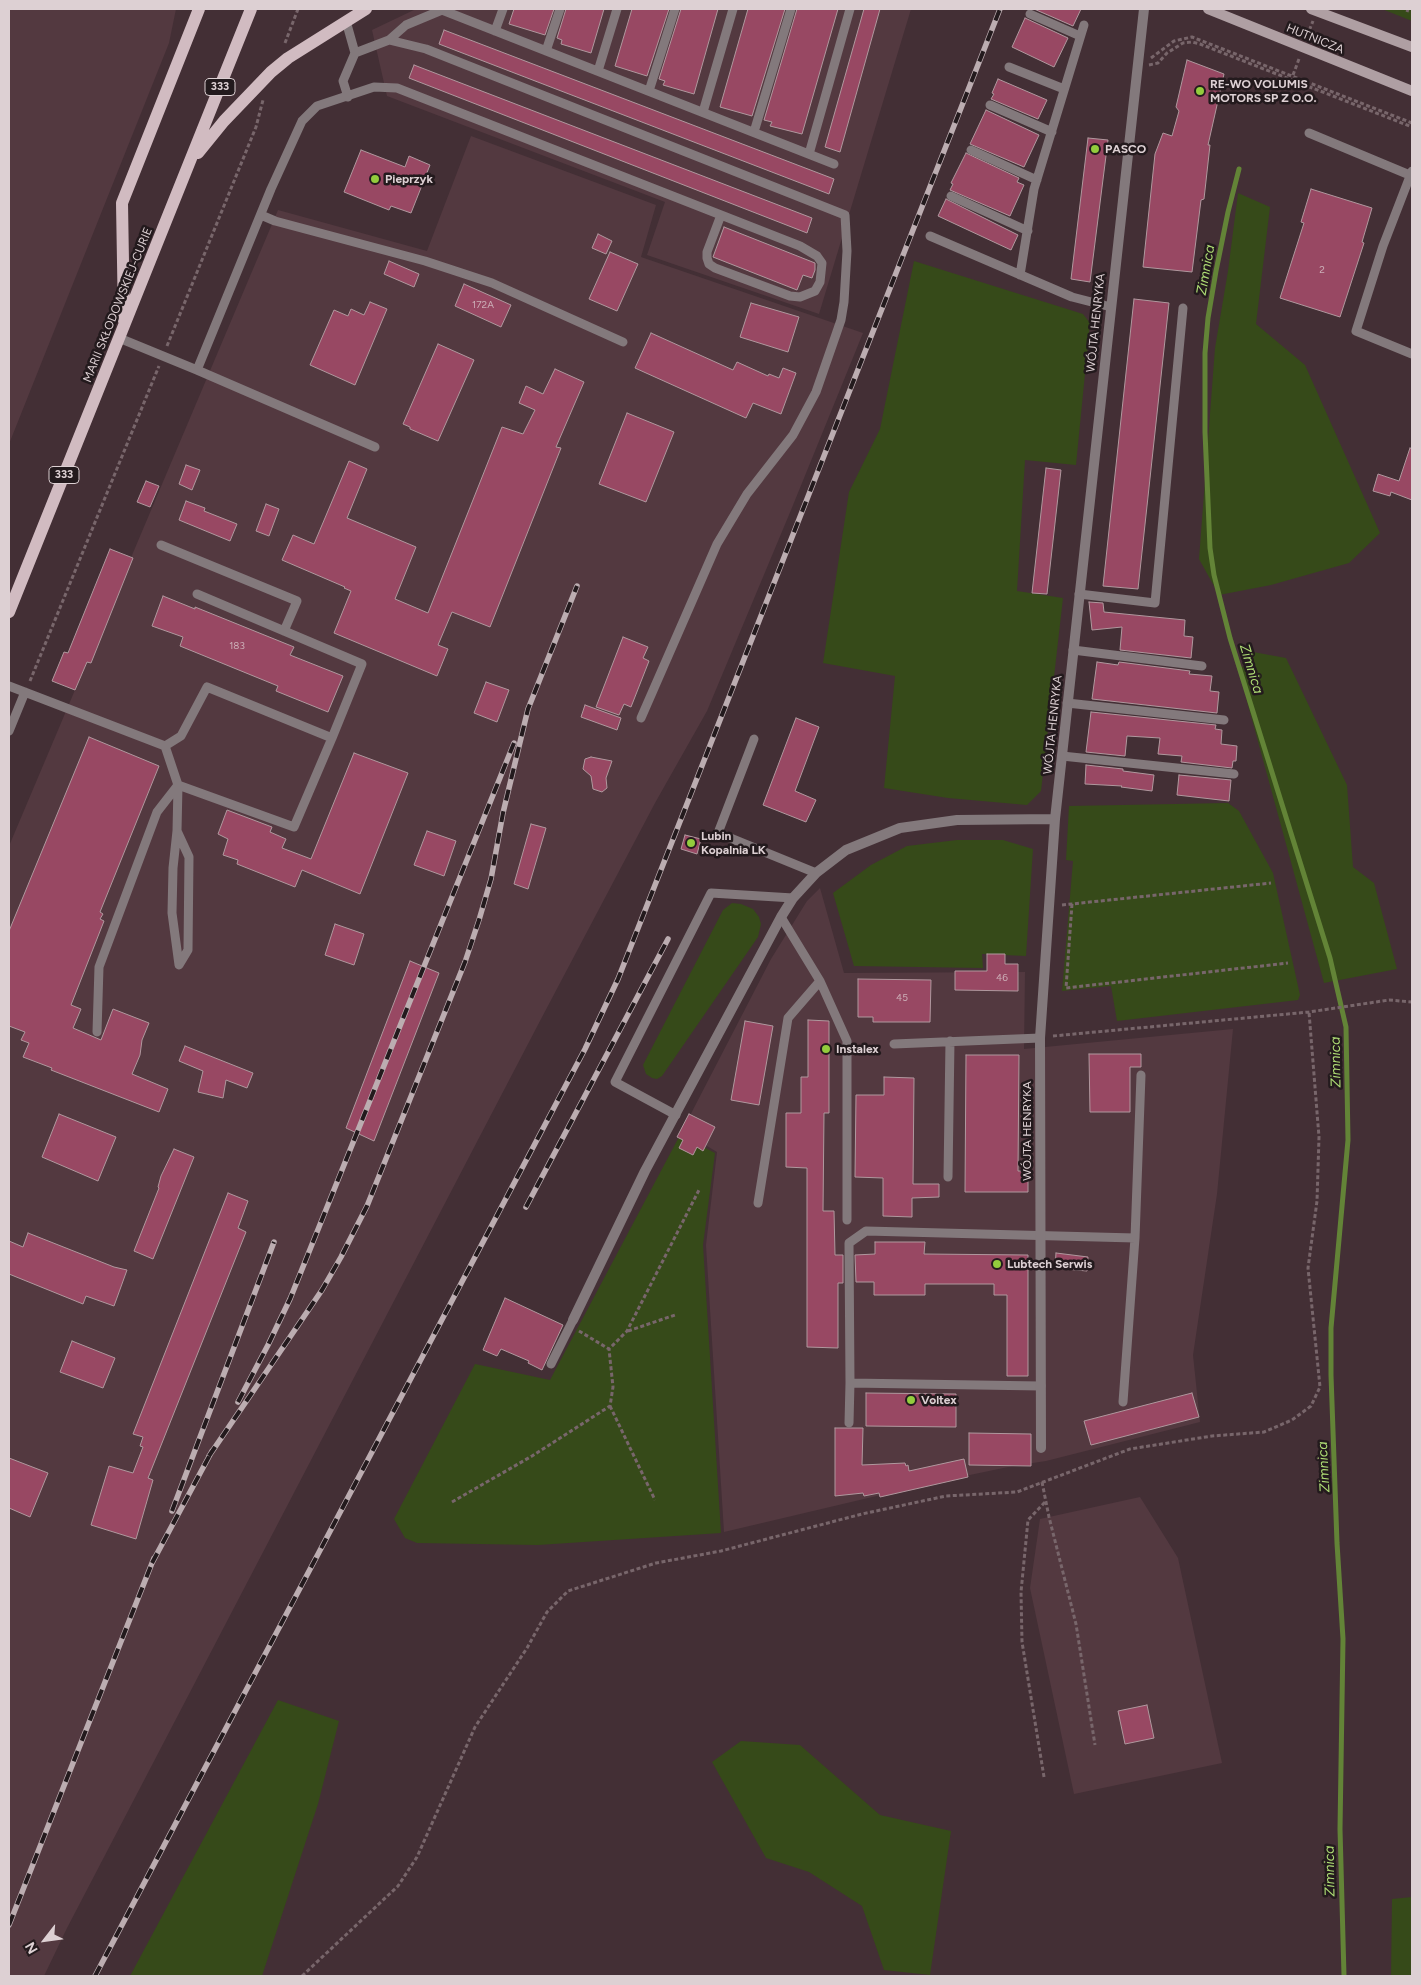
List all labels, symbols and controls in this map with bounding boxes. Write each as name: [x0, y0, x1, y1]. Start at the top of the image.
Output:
street label: HUTNICZA: [1284, 21, 1346, 57]
place label: RE-WO VOLUMIS MOTORS SP Z O.O.: [1210, 77, 1316, 105]
road number: 333: [205, 78, 235, 95]
marker: RE-WO VOLUMIS MOTORS SP Z O.O.: [1194, 85, 1206, 97]
place label: PASCO: [1105, 142, 1146, 156]
marker: PASCO: [1089, 143, 1101, 155]
place label: Pieprzyk: [385, 172, 433, 186]
marker: Pieprzyk: [369, 173, 381, 185]
street label: MARII SKŁODOWSKIEJ-CURIE: [80, 225, 156, 385]
water label: Zimnica: [1193, 243, 1219, 297]
house number: 2: [1319, 264, 1325, 276]
street label: WÓJTA HENRYKA: [1084, 273, 1108, 373]
house number: 172A: [472, 299, 494, 311]
road number: 333: [49, 466, 79, 484]
house number: 183: [229, 640, 245, 652]
water label: Zimnica: [1236, 642, 1266, 696]
street label: WÓJTA HENRYKA: [1041, 675, 1065, 775]
place label: Lubin Kopalnia LK: [701, 829, 766, 857]
marker: Lubin Kopalnia LK: [685, 837, 697, 849]
house number: 46: [996, 972, 1008, 984]
house number: 45: [896, 992, 908, 1004]
water label: Zimnica: [1327, 1036, 1345, 1088]
place label: Instalex: [836, 1042, 879, 1056]
marker: Instalex: [820, 1043, 832, 1055]
street label: WÓJTA HENRYKA: [1020, 1081, 1034, 1181]
place label: Lubtech Serwis: [1007, 1257, 1092, 1271]
marker: Lubtech Serwis: [991, 1258, 1003, 1270]
place label: Voltex: [921, 1393, 957, 1407]
marker: Voltex: [905, 1394, 917, 1406]
water label: Zimnica: [1314, 1441, 1334, 1493]
water label: Zimnica: [1321, 1845, 1339, 1897]
north arrow: [20, 1915, 70, 1965]
text: N: [22, 1939, 42, 1957]

